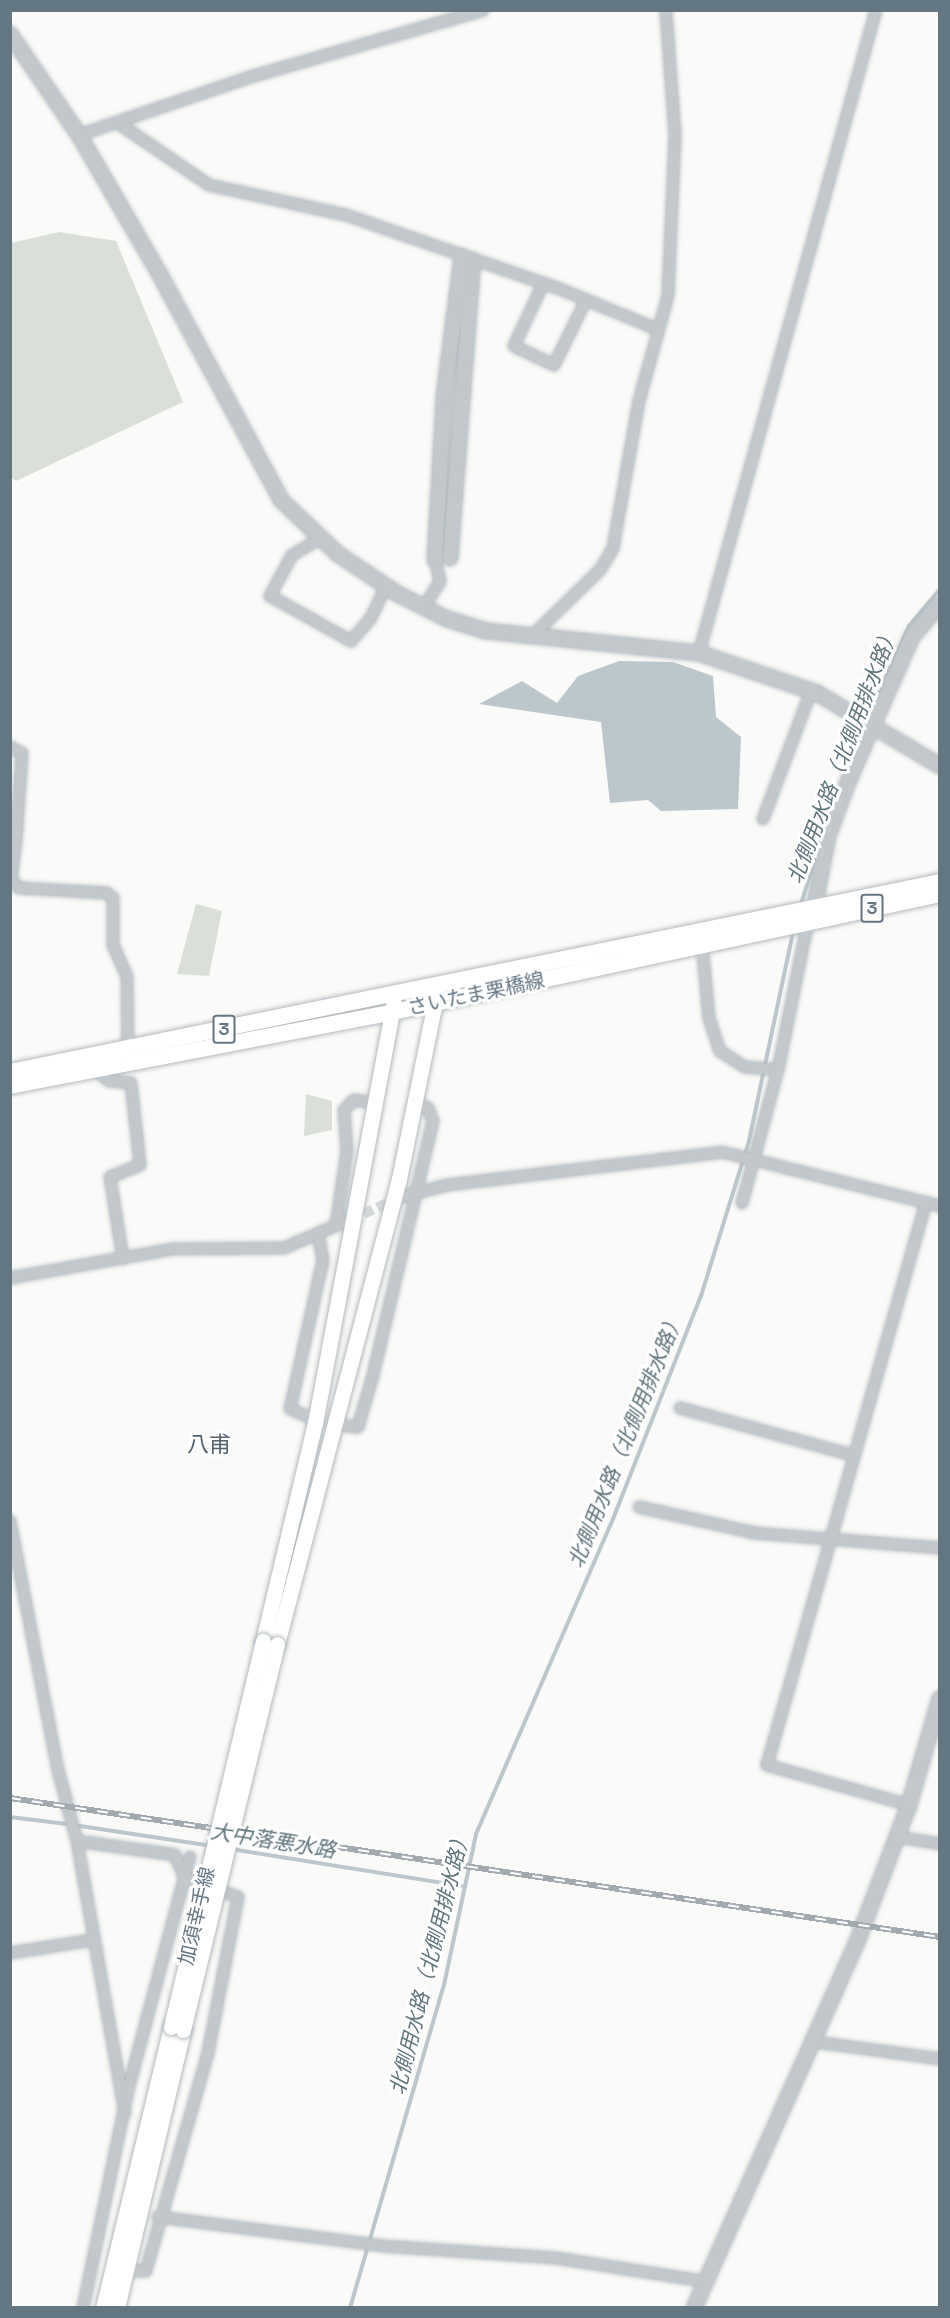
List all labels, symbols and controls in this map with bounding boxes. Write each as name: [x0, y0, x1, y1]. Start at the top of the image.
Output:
water label: 北側用水路（北側用排水路）: [782, 623, 904, 887]
road number: 3: [860, 893, 884, 923]
street label: さいたま栗橋線: [405, 968, 547, 1020]
road number: 3: [212, 1014, 236, 1044]
water label: 北側用水路（北側用排水路）: [563, 1309, 689, 1571]
district label: 八甫: [187, 1432, 231, 1458]
water label: 大中落悪水路: [209, 1819, 337, 1863]
water label: 北側用水路（北側用排水路）: [385, 1827, 475, 2097]
street label: 加須幸手線: [174, 1865, 220, 1967]

